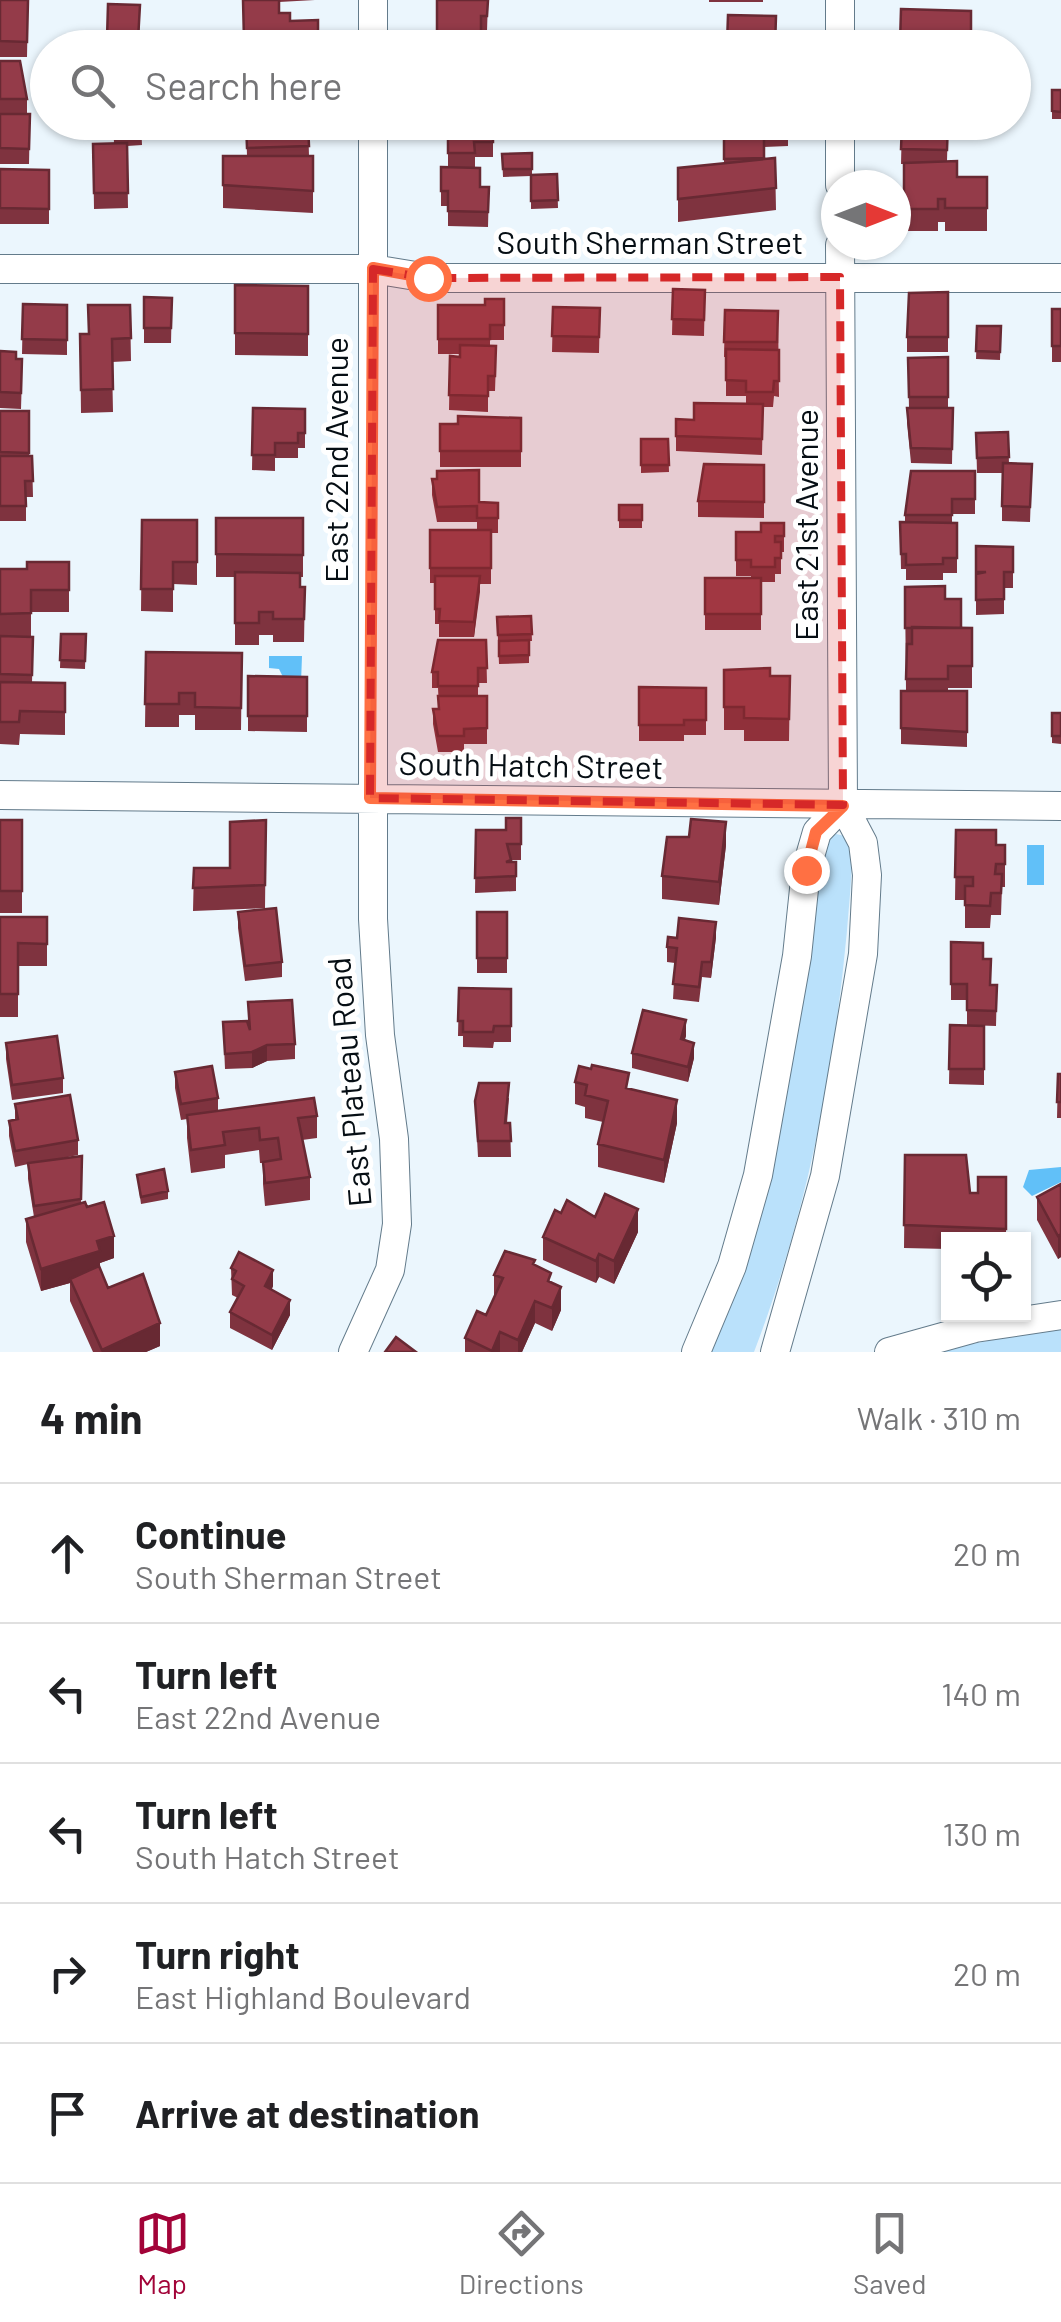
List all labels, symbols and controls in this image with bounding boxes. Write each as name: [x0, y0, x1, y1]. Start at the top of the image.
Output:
search box: [30, 30, 1031, 140]
icon: search: [65, 58, 120, 113]
text: Search here: [145, 62, 343, 108]
north arrow: [821, 170, 911, 260]
street label: South Sherman Street: [497, 222, 803, 260]
route start: [406, 256, 452, 302]
street label: East 22nd Avenue: [316, 337, 354, 583]
street label: East 21st Avenue: [786, 409, 824, 641]
street label: South Hatch Street: [398, 743, 664, 785]
route end: [784, 848, 830, 894]
street label: East Plateau Road: [318, 956, 378, 1209]
map controls: [941, 1232, 1031, 1322]
button: locate: [941, 1232, 1031, 1322]
text: 4 min: [40, 1392, 143, 1442]
text: Walk · 310 m: [857, 1398, 1021, 1436]
text: Continue: [135, 1511, 286, 1557]
icon: ahead: [40, 1526, 95, 1581]
text: 20 m: [953, 1534, 1021, 1572]
text: South Sherman Street: [135, 1557, 442, 1595]
text: Turn left: [135, 1651, 278, 1697]
icon: left: [40, 1666, 95, 1721]
text: 140 m: [941, 1674, 1021, 1712]
text: East 22nd Avenue: [135, 1697, 381, 1735]
text: Turn left: [135, 1791, 278, 1837]
icon: left: [40, 1806, 95, 1861]
text: 130 m: [942, 1814, 1021, 1852]
text: South Hatch Street: [135, 1837, 400, 1875]
text: Turn right: [135, 1931, 300, 1977]
icon: right: [40, 1946, 95, 2001]
text: 20 m: [953, 1954, 1021, 1992]
text: East Highland Boulevard: [135, 1977, 471, 2015]
icon: arrive: [40, 2086, 95, 2141]
text: Arrive at destination: [135, 2090, 480, 2136]
tab: Map: [135, 2206, 190, 2300]
tab: Directions: [459, 2206, 584, 2300]
tab: Saved: [853, 2206, 926, 2300]

